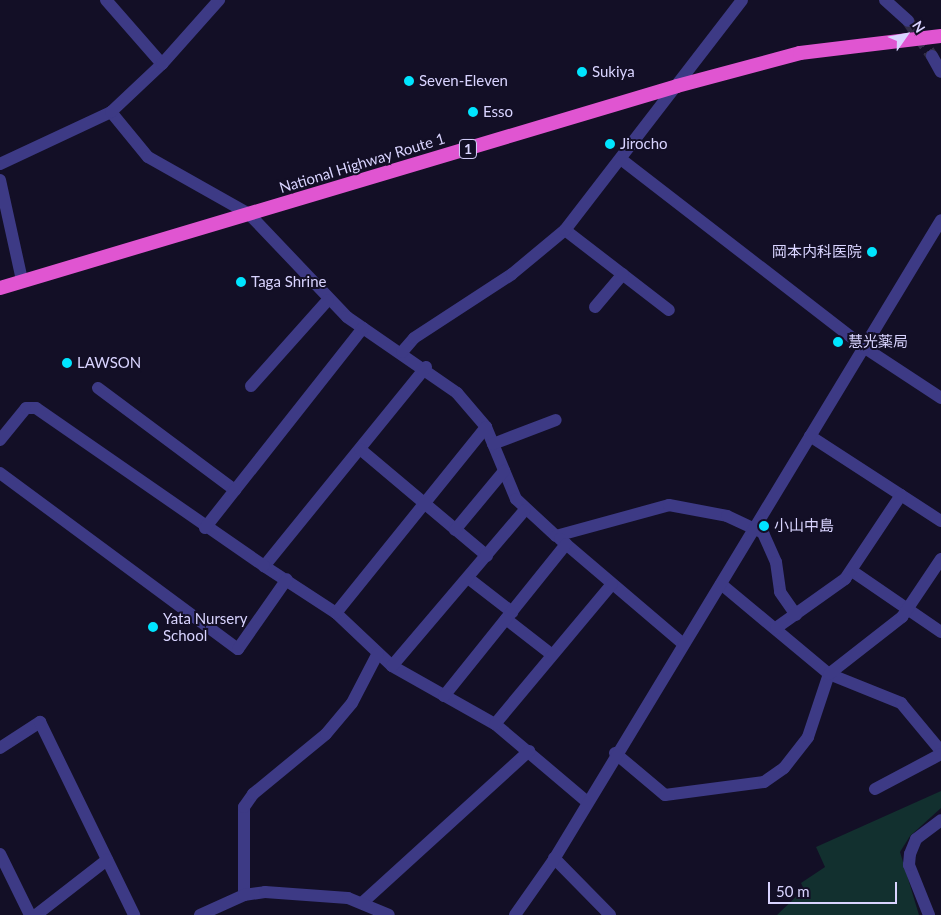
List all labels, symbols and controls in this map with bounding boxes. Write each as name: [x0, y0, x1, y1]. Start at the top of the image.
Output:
north arrow: [881, 10, 931, 60]
text: N: [909, 17, 929, 36]
place label: Sukiya: [592, 63, 635, 81]
marker: Sukiya: [576, 66, 588, 78]
place label: Seven-Eleven: [419, 72, 508, 90]
marker: Seven-Eleven: [403, 75, 415, 87]
place label: Esso: [483, 103, 513, 121]
marker: Esso: [467, 106, 479, 118]
street label: National Highway Route 1: [277, 129, 447, 197]
place label: Jirocho: [620, 135, 668, 153]
road number: 1: [458, 138, 478, 160]
marker: Jirocho: [604, 138, 616, 150]
place label: 岡本内科医院: [772, 243, 862, 261]
marker: 岡本内科医院: [866, 246, 878, 258]
place label: Taga Shrine: [251, 273, 326, 291]
marker: Taga Shrine: [235, 276, 247, 288]
place label: 慧光薬局: [848, 333, 908, 351]
marker: 慧光薬局: [832, 336, 844, 348]
place label: LAWSON: [77, 354, 141, 372]
marker: LAWSON: [61, 357, 73, 369]
place label: 小山中島: [774, 517, 834, 535]
marker: 小山中島: [758, 520, 770, 532]
place label: Yata Nursery School: [163, 609, 247, 644]
marker: Yata Nursery School: [147, 621, 159, 633]
scale bar: [771, 872, 900, 904]
text: 50 m: [776, 882, 810, 900]

